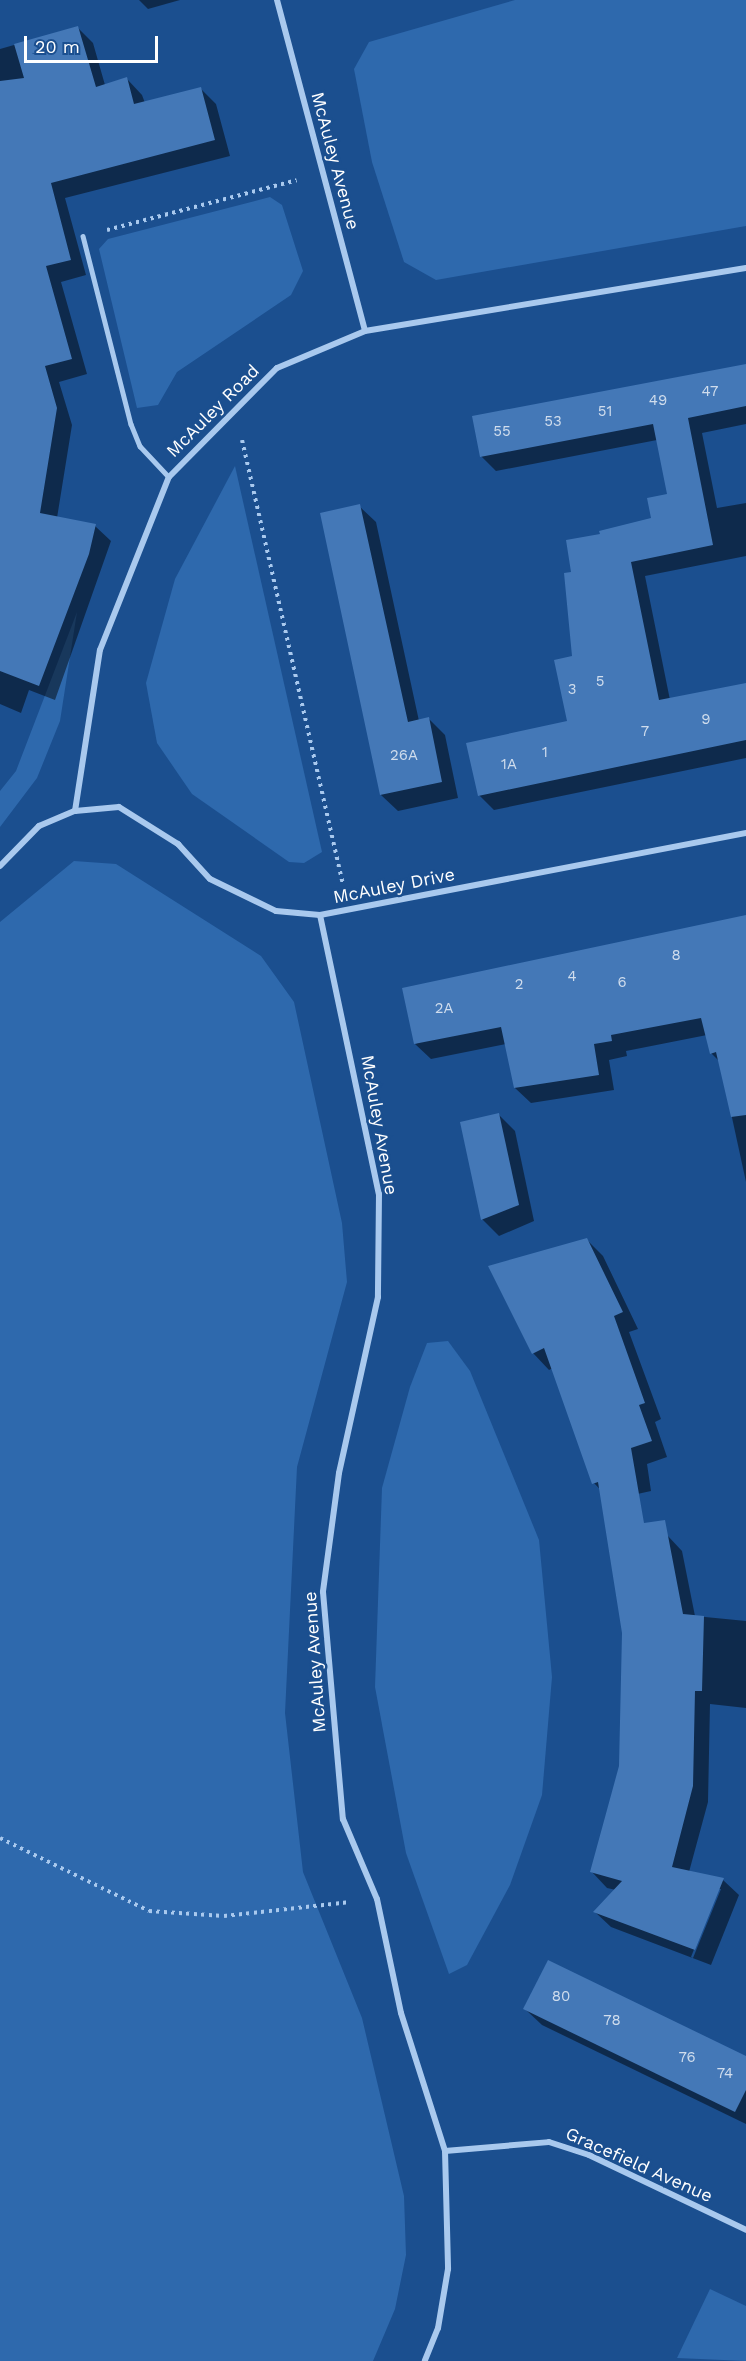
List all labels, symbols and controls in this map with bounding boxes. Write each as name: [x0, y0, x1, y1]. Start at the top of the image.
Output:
scale bar: [27, 24, 160, 62]
text: 20 m: [35, 36, 80, 57]
street label: McAuley Avenue: [306, 89, 364, 233]
street label: McAuley Road: [162, 360, 264, 462]
house number: 47: [702, 383, 718, 401]
house number: 49: [649, 392, 667, 410]
house number: 51: [598, 403, 612, 421]
house number: 53: [544, 413, 562, 431]
house number: 55: [493, 423, 511, 441]
house number: 5: [596, 673, 604, 691]
house number: 3: [568, 681, 576, 699]
house number: 9: [701, 711, 711, 729]
house number: 7: [641, 723, 649, 741]
house number: 1: [542, 744, 548, 762]
house number: 26A: [390, 747, 418, 765]
house number: 1A: [501, 756, 517, 774]
street label: McAuley Drive: [331, 864, 457, 908]
house number: 8: [671, 947, 681, 965]
house number: 4: [567, 968, 577, 986]
house number: 6: [617, 974, 627, 992]
house number: 2: [515, 976, 523, 994]
house number: 2A: [435, 1000, 453, 1018]
street label: McAuley Avenue: [356, 1053, 402, 1197]
street label: McAuley Avenue: [299, 1590, 331, 1734]
house number: 80: [552, 1988, 570, 2006]
house number: 78: [603, 2012, 621, 2030]
house number: 76: [678, 2049, 696, 2067]
house number: 74: [717, 2065, 733, 2083]
street label: Gracefield Avenue: [562, 2123, 716, 2207]

